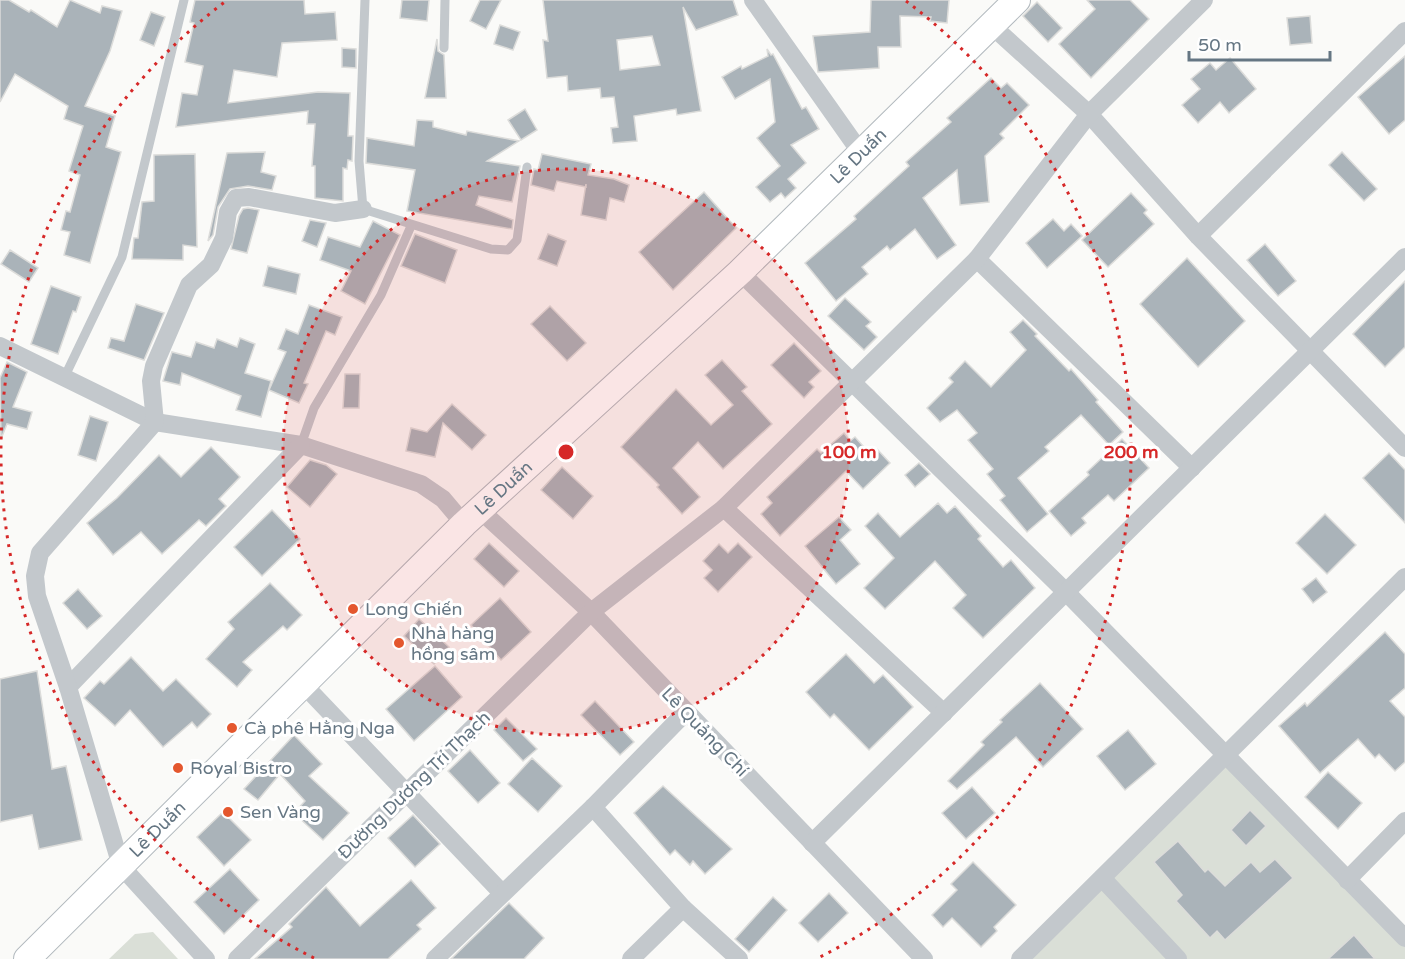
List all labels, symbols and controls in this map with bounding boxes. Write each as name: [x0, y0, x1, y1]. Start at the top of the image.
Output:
scale bar: [1189, 24, 1330, 62]
text: 50 m: [1198, 34, 1242, 56]
street label: Lê Duẩn: [825, 123, 891, 189]
text: 100 m: [821, 441, 877, 463]
text: 200 m: [1103, 441, 1159, 463]
centre of rings: [556, 442, 576, 462]
street label: Lê Duẩn: [470, 456, 537, 520]
place label: Long Chiến: [365, 598, 462, 620]
marker: Long Chiến: [346, 602, 360, 616]
place label: Nhà hàng hồng sâm: [411, 622, 495, 665]
marker: Nhà hàng hồng sâm: [392, 636, 406, 650]
street label: Lê Quảng Chí: [657, 683, 753, 782]
street label: Đường Dương Trí Thạch: [333, 706, 495, 864]
place label: Cà phê Hằng Nga: [244, 717, 395, 739]
marker: Cà phê Hằng Nga: [225, 721, 239, 735]
place label: Royal Bistro: [190, 757, 292, 779]
marker: Royal Bistro: [171, 761, 185, 775]
street label: Lê Duẩn: [125, 796, 190, 862]
place label: Sen Vàng: [240, 801, 321, 823]
marker: Sen Vàng: [221, 805, 235, 819]

